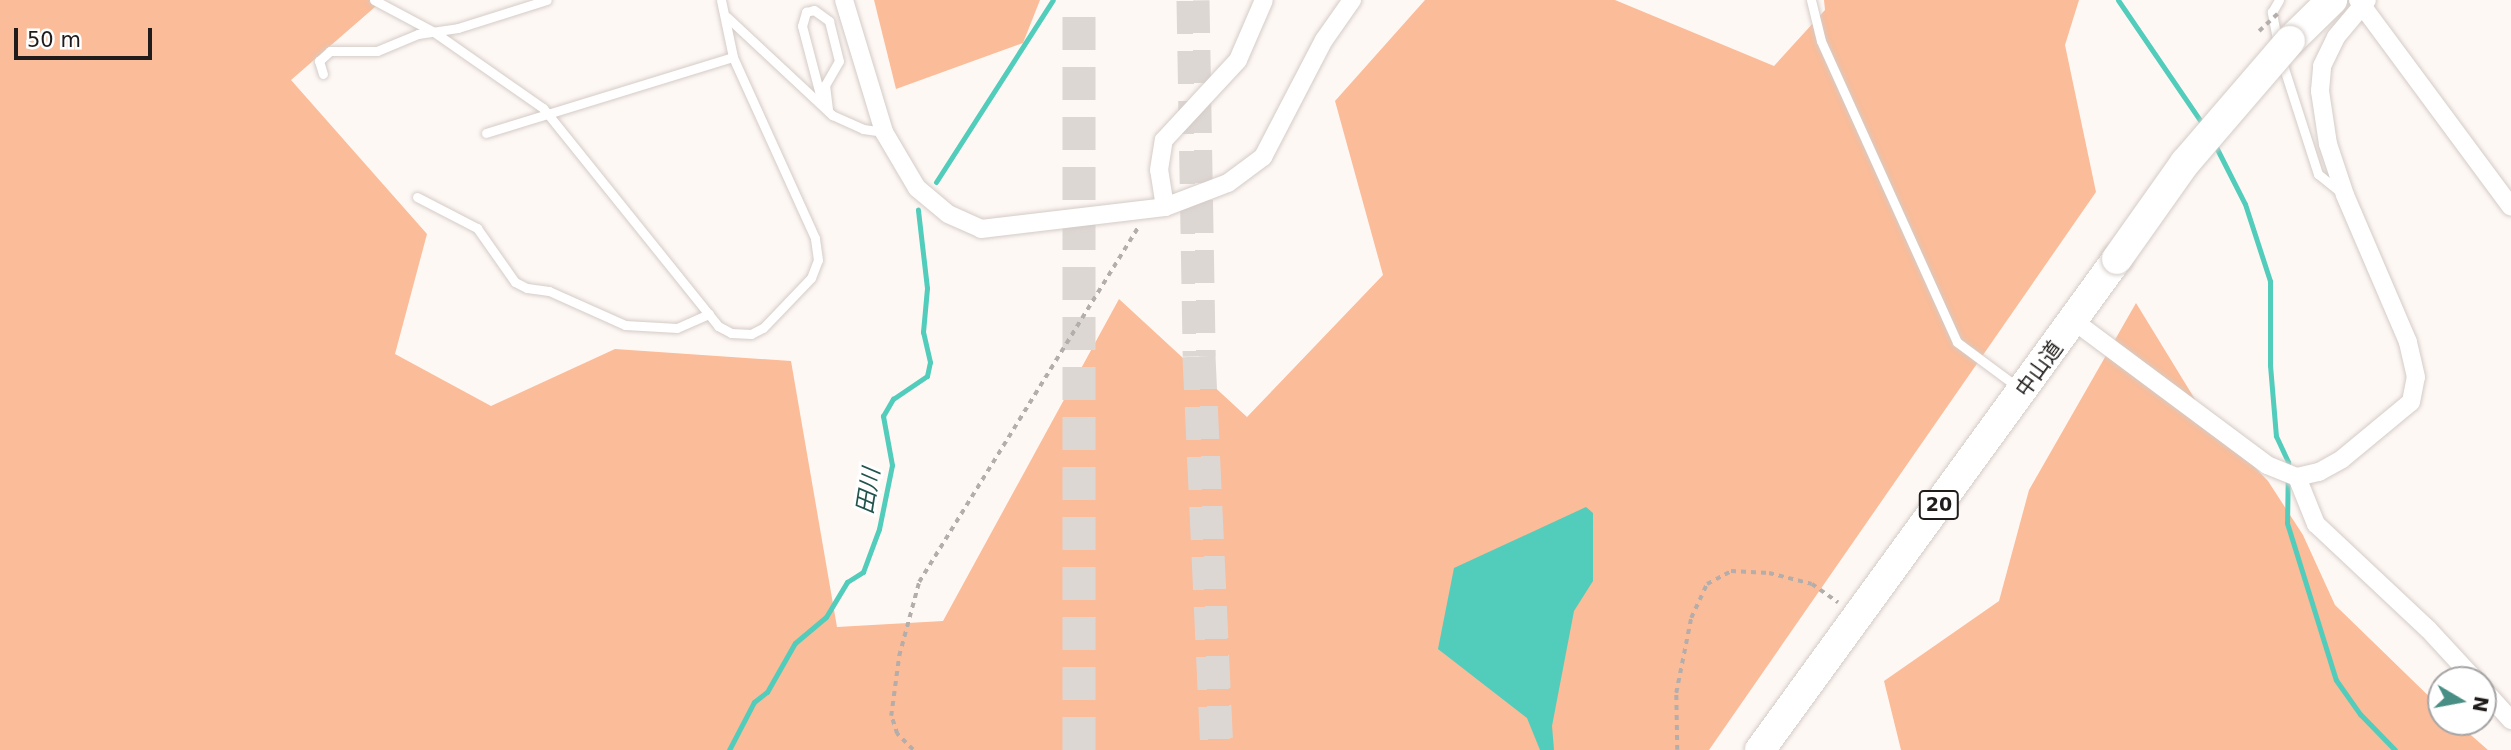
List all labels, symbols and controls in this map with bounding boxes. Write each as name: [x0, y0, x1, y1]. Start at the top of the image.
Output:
scale bar: [18, 14, 156, 58]
text: 50 m: [27, 28, 81, 52]
street label: 中山道: [2010, 336, 2068, 402]
water label: 田川: [851, 466, 885, 516]
road number: 20: [1918, 490, 1960, 520]
north arrow: [2427, 666, 2497, 736]
text: N: [2468, 695, 2493, 714]

